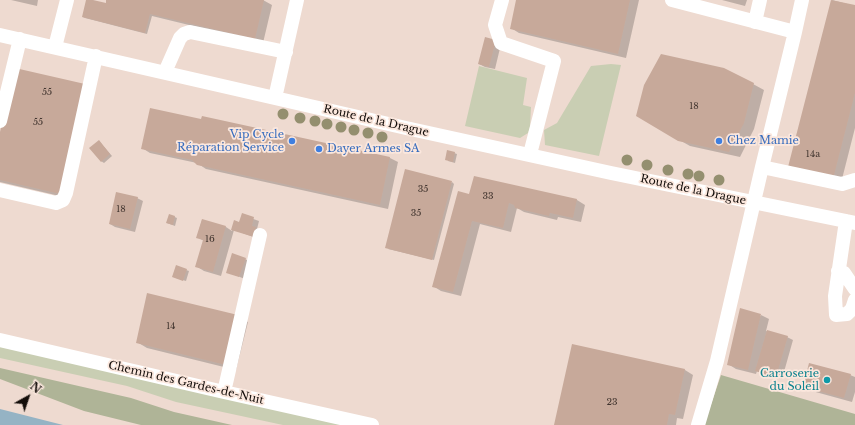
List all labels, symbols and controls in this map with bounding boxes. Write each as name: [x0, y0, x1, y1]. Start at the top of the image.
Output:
house number: 55: [42, 87, 52, 97]
house number: 18: [689, 101, 699, 111]
street label: Route de la Drague: [322, 102, 430, 140]
house number: 55: [33, 117, 43, 127]
place label: Vip Cycle Réparation Service: [177, 128, 284, 154]
place label: Chez Mamie: [727, 134, 799, 148]
marker: Vip Cycle Réparation Service: [287, 136, 297, 146]
marker: Chez Mamie: [714, 136, 724, 146]
place label: Dayer Armes SA: [327, 142, 419, 156]
marker: Dayer Armes SA: [314, 144, 324, 154]
house number: 14a: [806, 149, 820, 159]
street label: Route de la Drague: [639, 172, 747, 208]
house number: 35: [418, 184, 428, 194]
house number: 33: [482, 191, 494, 201]
house number: 18: [116, 204, 126, 214]
house number: 35: [411, 208, 421, 218]
house number: 16: [205, 234, 215, 244]
house number: 14: [166, 321, 176, 331]
street label: Chemin des Gardes-de-Nuit: [107, 359, 265, 407]
place label: Carroserie du Soleil: [760, 367, 819, 393]
marker: Carroserie du Soleil: [822, 375, 832, 385]
north arrow: [8, 377, 48, 417]
text: N: [27, 379, 44, 396]
house number: 23: [606, 397, 618, 407]

